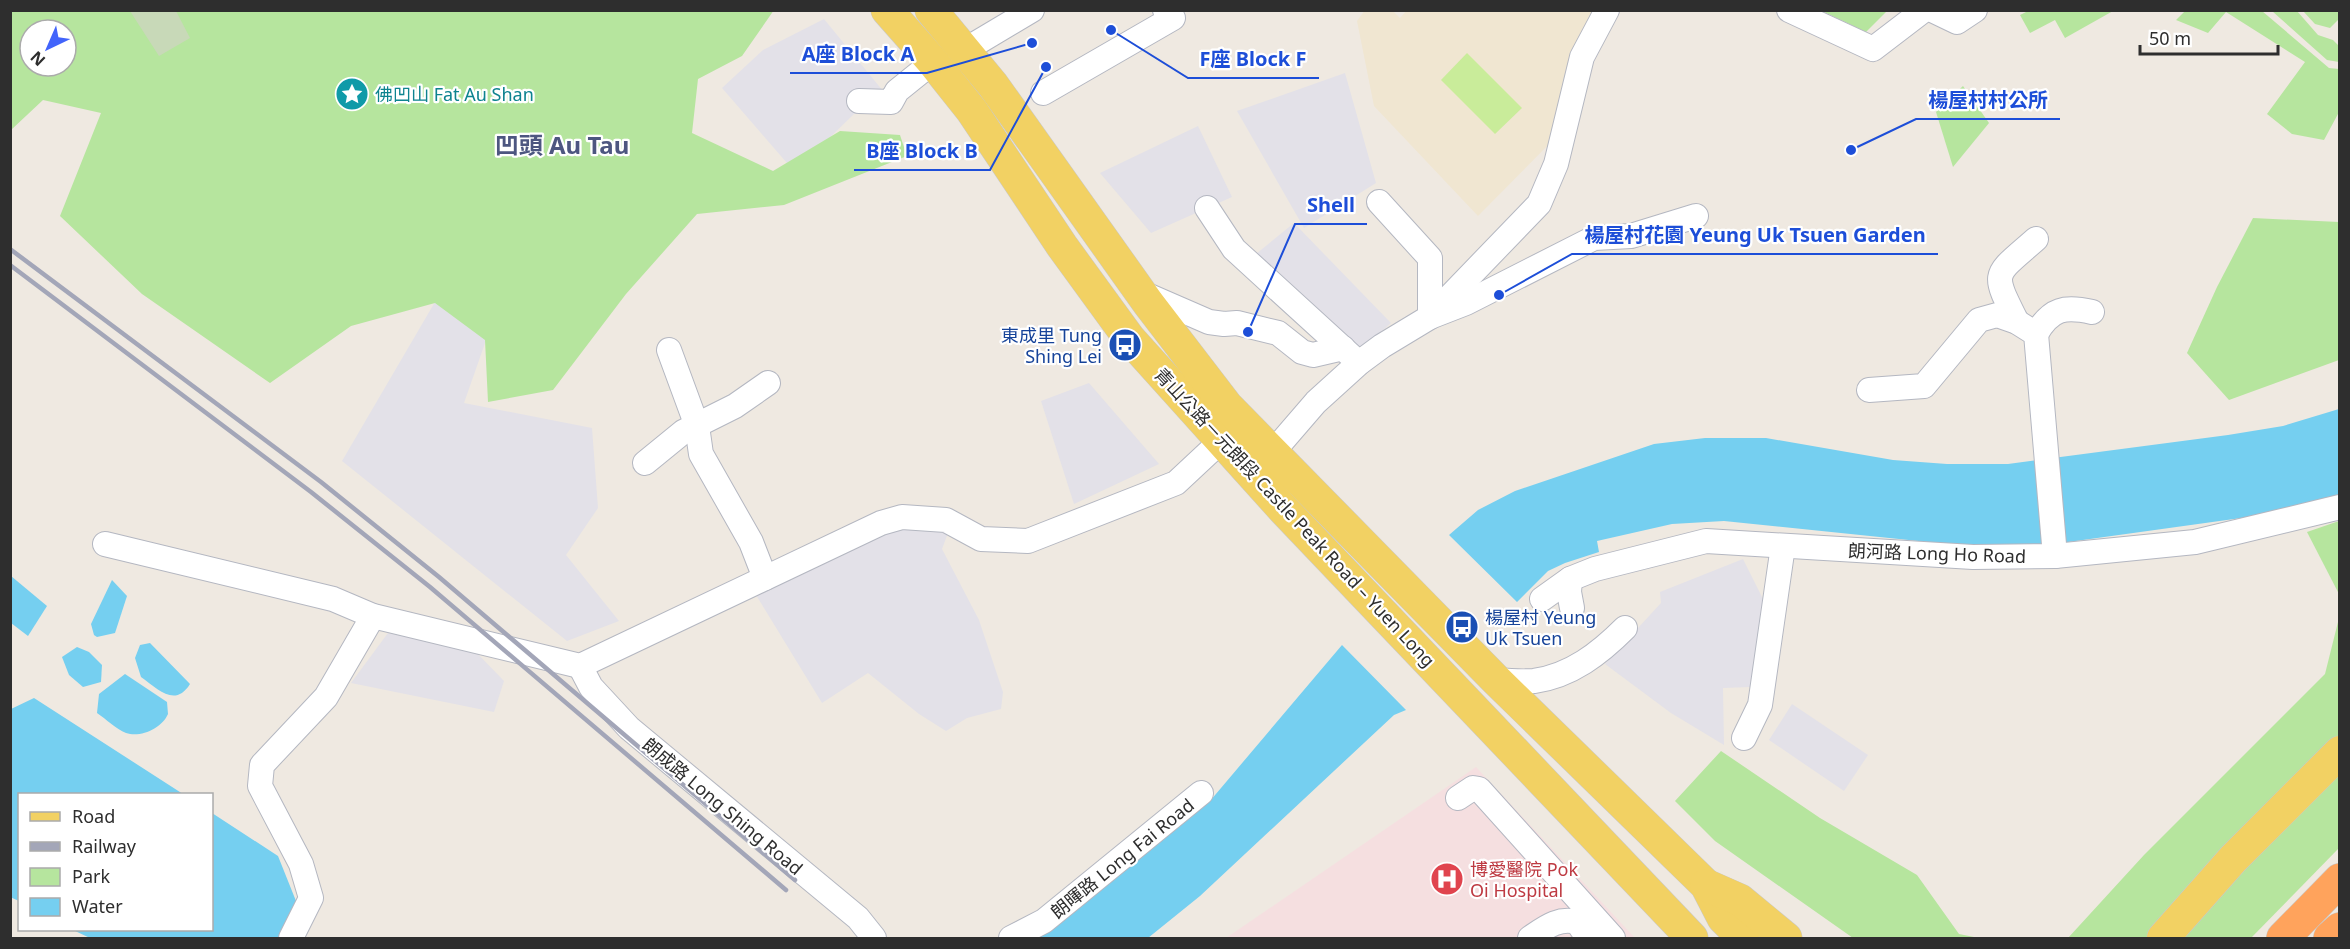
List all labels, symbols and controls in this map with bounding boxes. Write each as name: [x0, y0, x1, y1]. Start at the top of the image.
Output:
north arrow: [18, 18, 78, 78]
scale bar: [2140, 18, 2278, 56]
text: 50 m: [2149, 26, 2191, 50]
callout: A座 Block A: [790, 35, 927, 73]
text: A座 Block A: [802, 40, 914, 67]
callout: F座 Block F: [1188, 40, 1319, 78]
text: F座 Block F: [1200, 45, 1306, 72]
text: N: [25, 46, 50, 71]
place icon: 佛凹山 Fat Au Shan: [334, 76, 370, 112]
callout: 楊屋村村公所: [1916, 81, 2060, 119]
place label: 佛凹山 Fat Au Shan: [375, 82, 534, 106]
text: 楊屋村村公所: [1928, 86, 2048, 113]
district label: 凹頭 Au Tau: [495, 128, 629, 161]
callout: B座 Block B: [854, 132, 990, 170]
text: B座 Block B: [866, 137, 978, 164]
callout: Shell: [1295, 186, 1367, 224]
text: Shell: [1307, 191, 1355, 218]
callout: 楊屋村花園 Yeung Uk Tsuen Garden: [1572, 216, 1938, 254]
text: 楊屋村花園 Yeung Uk Tsuen Garden: [1584, 221, 1926, 248]
place label: 東成里 Tung Shing Lei: [1001, 323, 1102, 368]
bus stop icon: 東成里 Tung Shing Lei: [1107, 327, 1143, 363]
street label: 青山公路－元朗段 Castle Peak Road – Yuen Long: [1149, 362, 1441, 672]
street label: 朗河路 Long Ho Road: [1848, 538, 2026, 568]
place label: 楊屋村 Yeung Uk Tsuen: [1485, 605, 1596, 650]
bus stop icon: 楊屋村 Yeung Uk Tsuen: [1444, 609, 1480, 645]
street label: 朗成路 Long Shing Road: [638, 732, 808, 880]
legend: [18, 793, 213, 931]
street label: 朗暉路 Long Fai Road: [1045, 793, 1199, 923]
text: Road: [72, 804, 115, 828]
text: Railway: [72, 834, 137, 858]
place label: 博愛醫院 Pok Oi Hospital: [1470, 857, 1578, 902]
hospital icon: 博愛醫院 Pok Oi Hospital: [1429, 861, 1465, 897]
text: Park: [72, 864, 110, 888]
text: Water: [72, 894, 123, 918]

